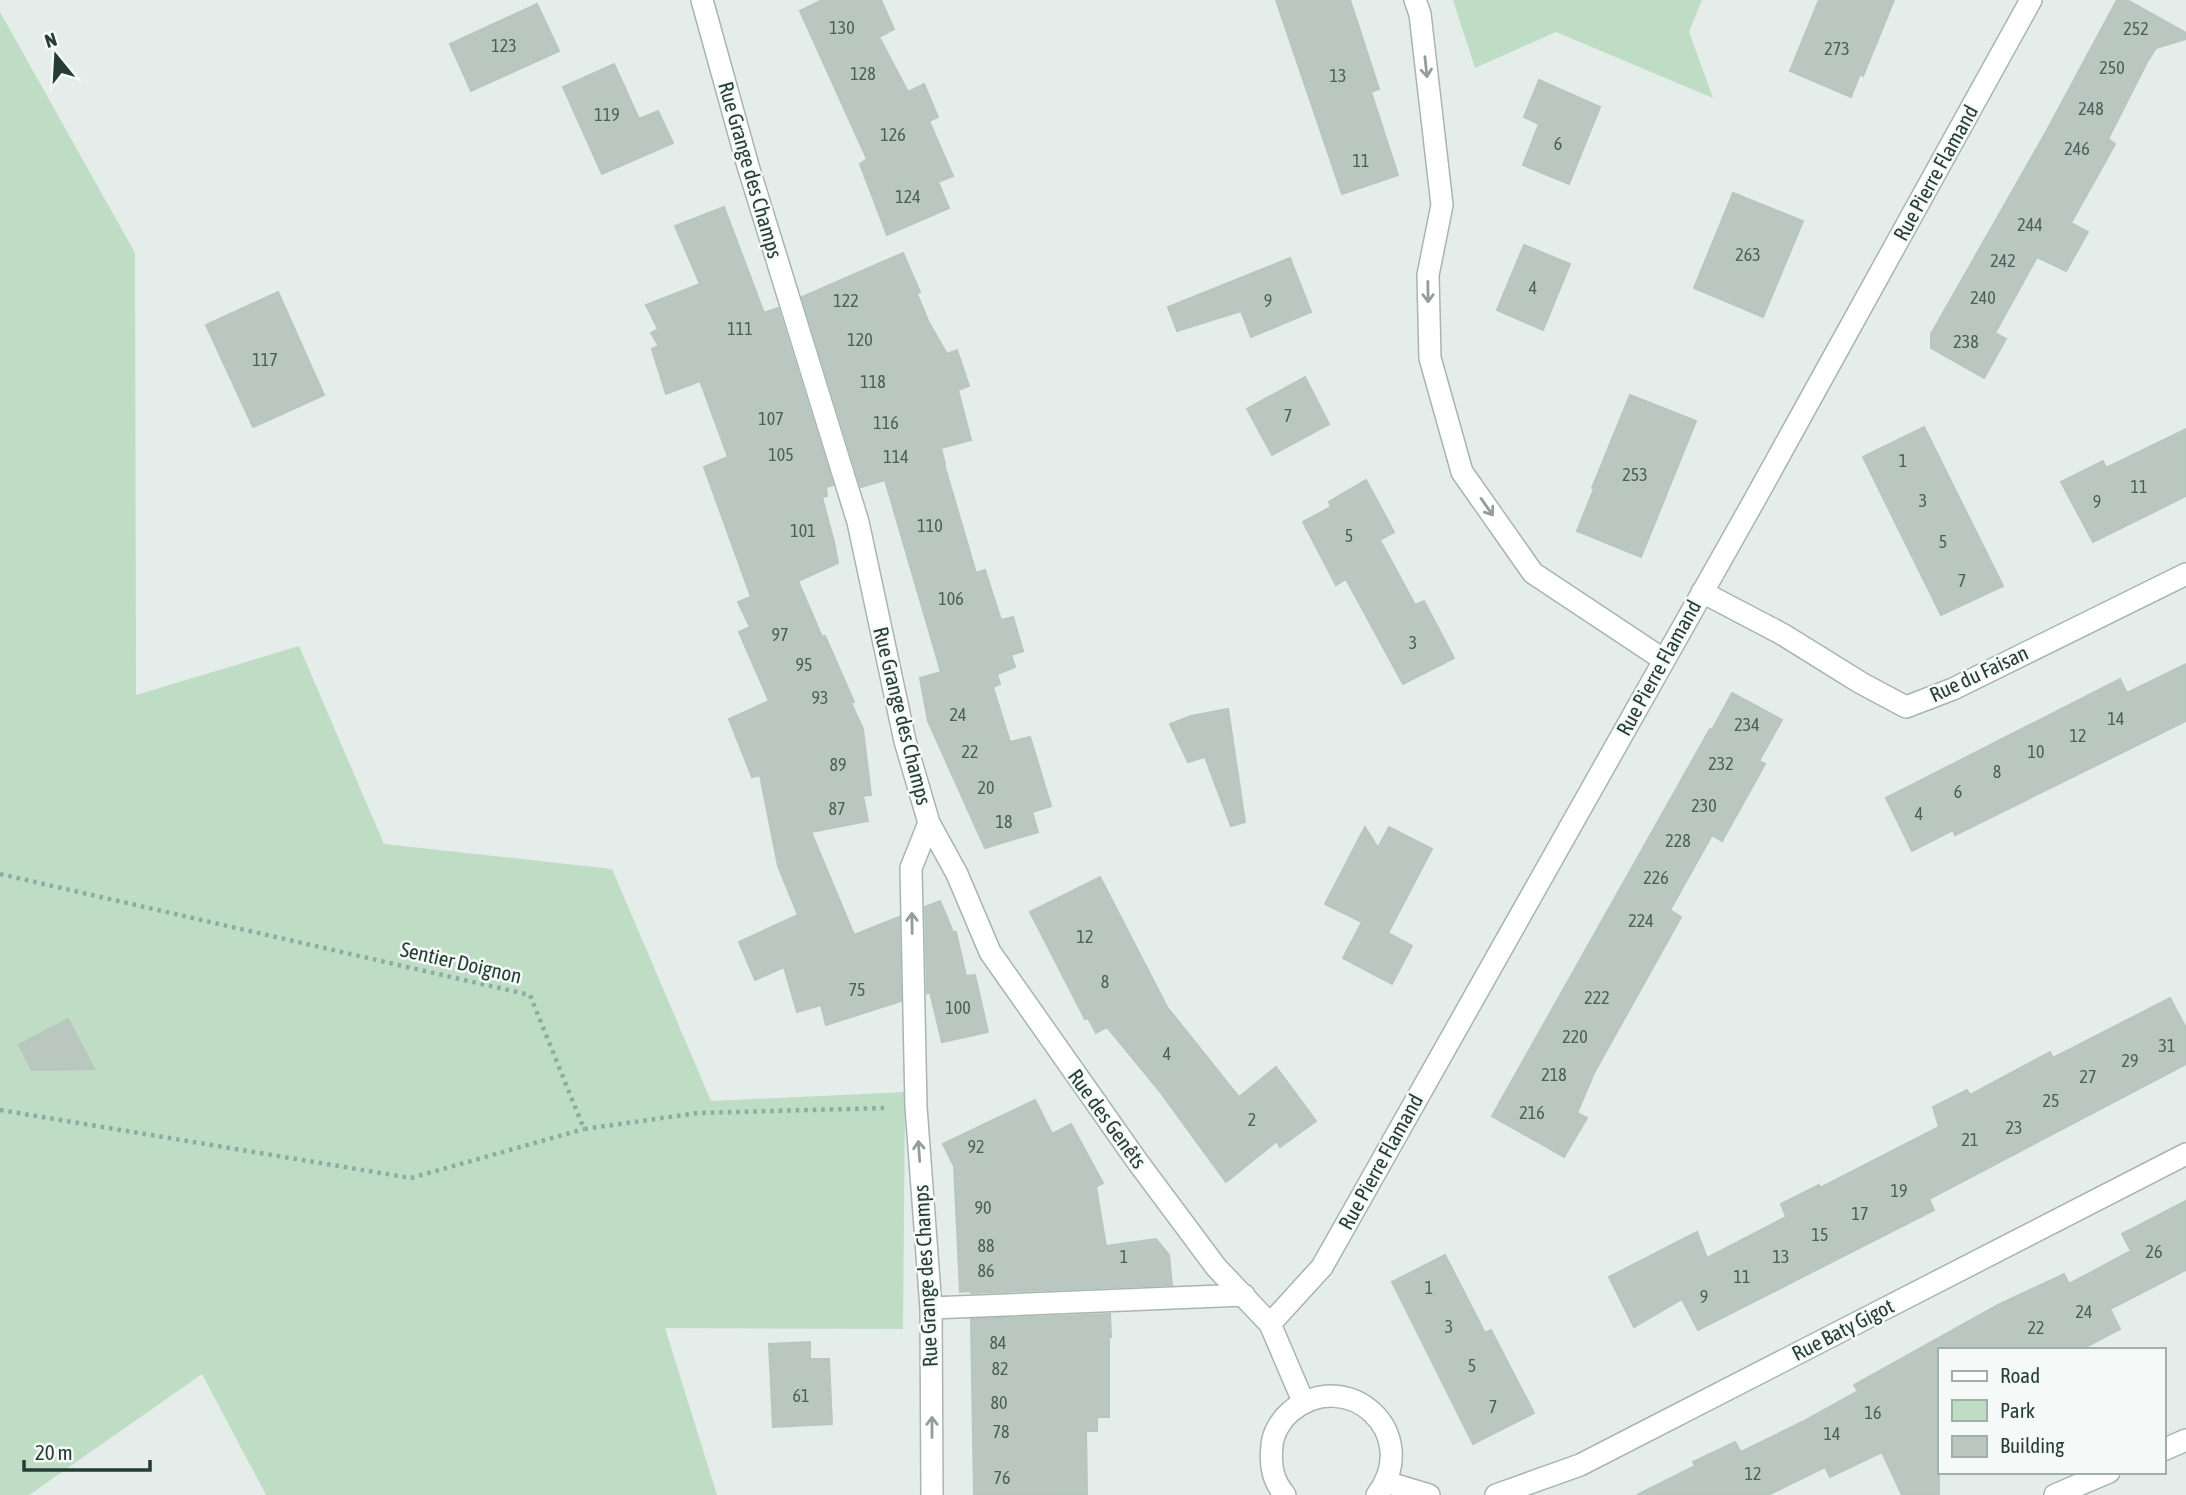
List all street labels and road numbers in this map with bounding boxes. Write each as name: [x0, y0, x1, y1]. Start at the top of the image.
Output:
street label: Rue Grange des Champs: [714, 79, 788, 261]
street label: Rue Pierre Flamand: [1888, 101, 1982, 244]
street label: Rue Pierre Flamand: [1611, 596, 1705, 739]
street label: Rue Grange des Champs: [869, 624, 937, 807]
street label: Rue du Faisan: [1925, 640, 2032, 706]
street label: Sentier Doignon: [398, 936, 524, 988]
street label: Rue des Genêts: [1064, 1064, 1152, 1173]
street label: Rue Pierre Flamand: [1333, 1090, 1427, 1233]
street label: Rue Grange des Champs: [908, 1184, 942, 1368]
street label: Rue Baty Gigot: [1788, 1293, 1897, 1365]

